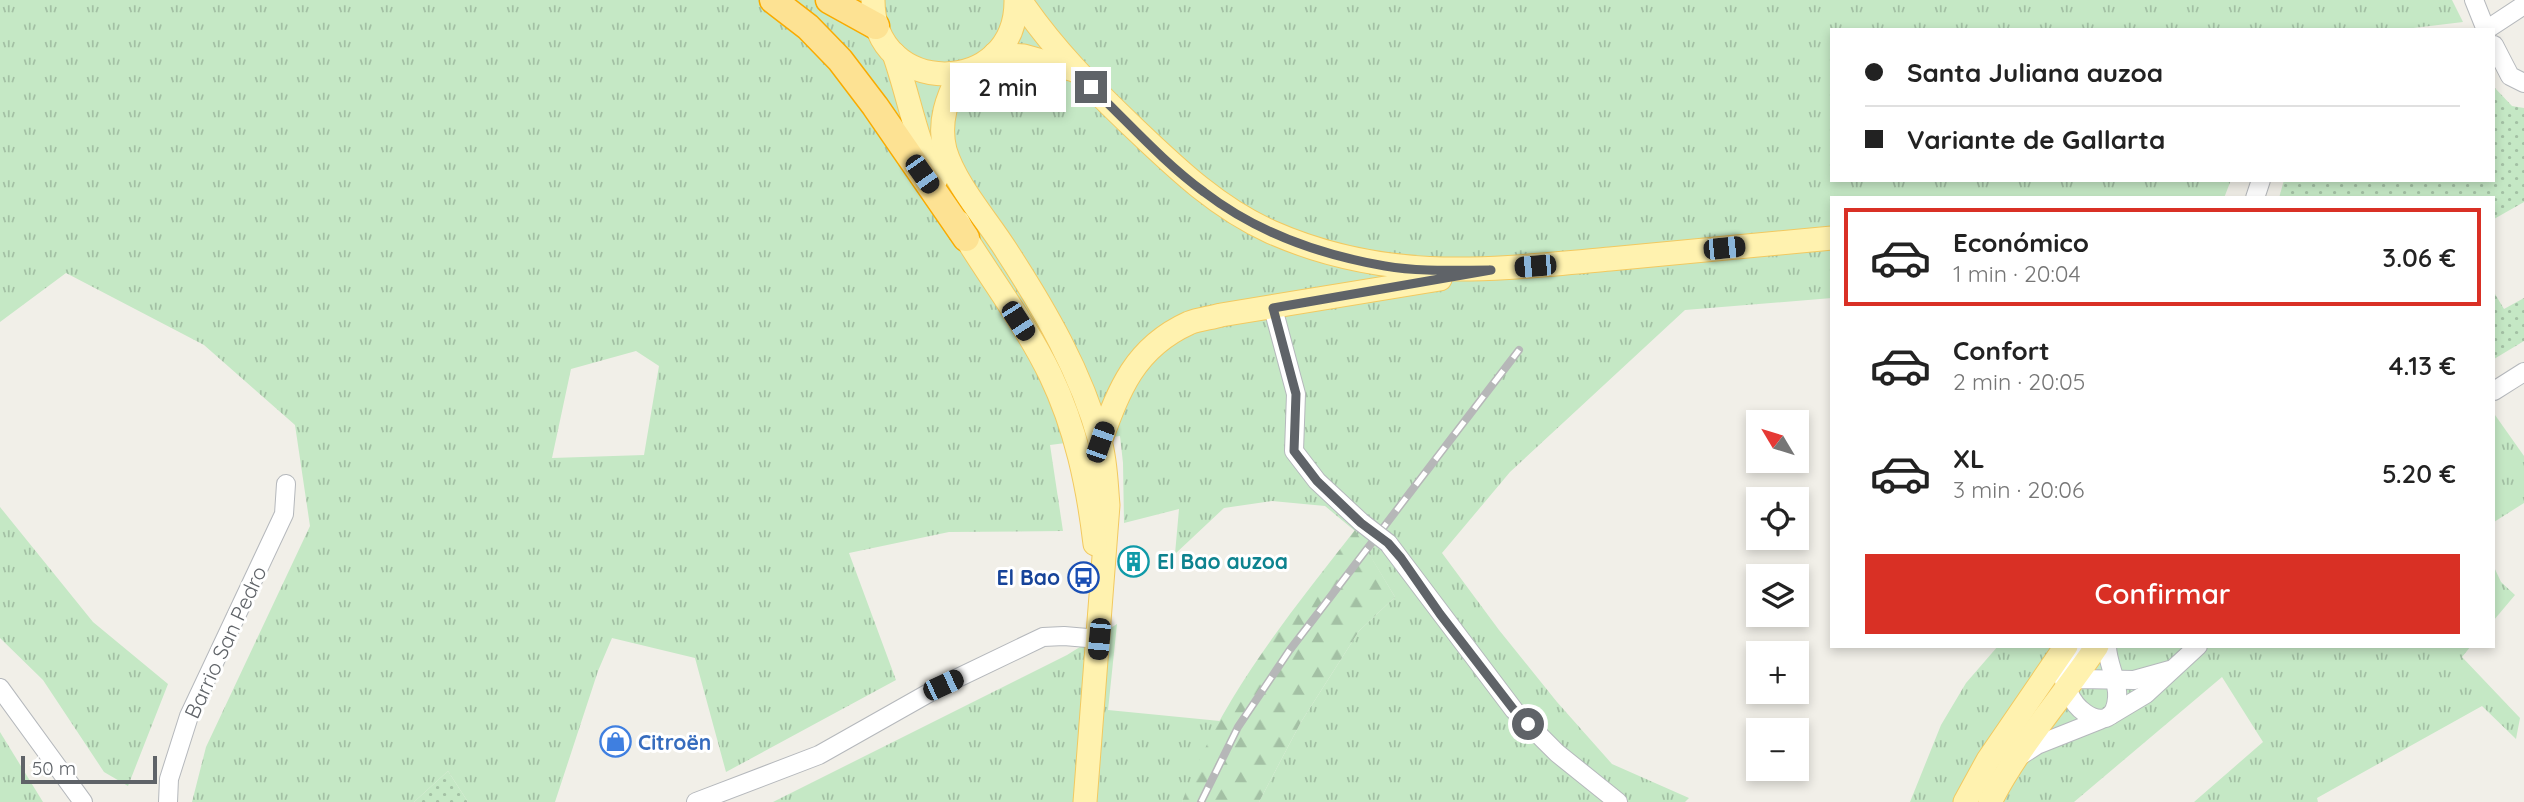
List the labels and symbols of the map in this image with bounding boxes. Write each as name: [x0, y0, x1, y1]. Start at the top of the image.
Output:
callout: 2 min: [951, 62, 1066, 112]
route end: [1075, 71, 1107, 103]
car: [902, 151, 943, 197]
car: [1703, 235, 1746, 261]
car: [1514, 254, 1557, 278]
car: [998, 298, 1039, 344]
north arrow: [1746, 410, 1810, 472]
car: [1084, 419, 1117, 465]
building icon: El Bao auzoa: [1117, 544, 1151, 578]
place label: El Bao auzoa: [1157, 548, 1288, 574]
bus stop icon: El Bao: [1066, 560, 1100, 594]
street label: Barrio San Pedro: [178, 562, 272, 722]
place label: El Bao: [996, 564, 1060, 590]
car: [1087, 617, 1112, 661]
car: [920, 667, 967, 703]
route start: [1512, 708, 1544, 740]
shop icon: Citroën: [598, 725, 632, 759]
place label: Citroën: [638, 729, 711, 755]
scale bar: [21, 753, 158, 785]

